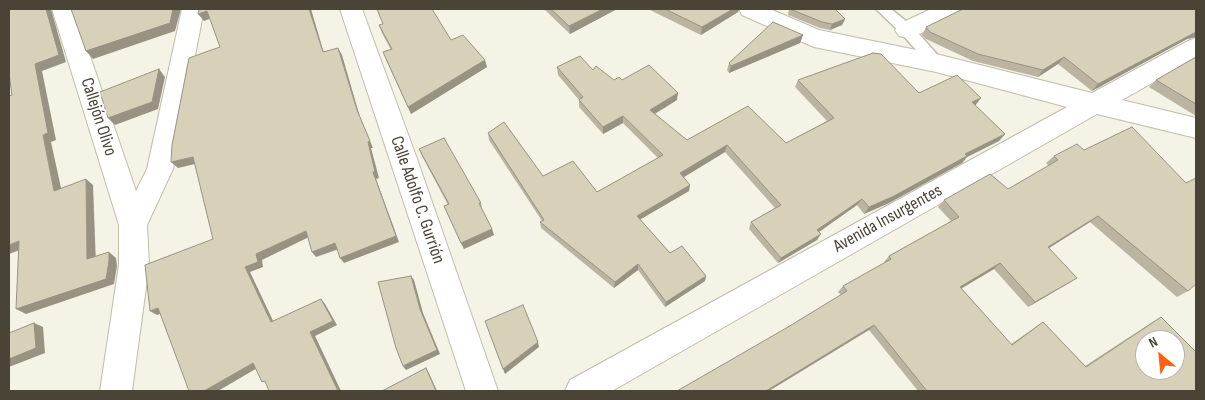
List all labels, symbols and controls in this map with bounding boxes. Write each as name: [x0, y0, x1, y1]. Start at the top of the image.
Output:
street label: Callejón Olivo: [75, 75, 121, 159]
street label: Calle Adolfo C. Gurrión: [385, 133, 449, 267]
street label: Avenida Insurgentes: [830, 180, 946, 258]
north arrow: [1135, 330, 1185, 380]
text: N: [1146, 333, 1160, 351]

